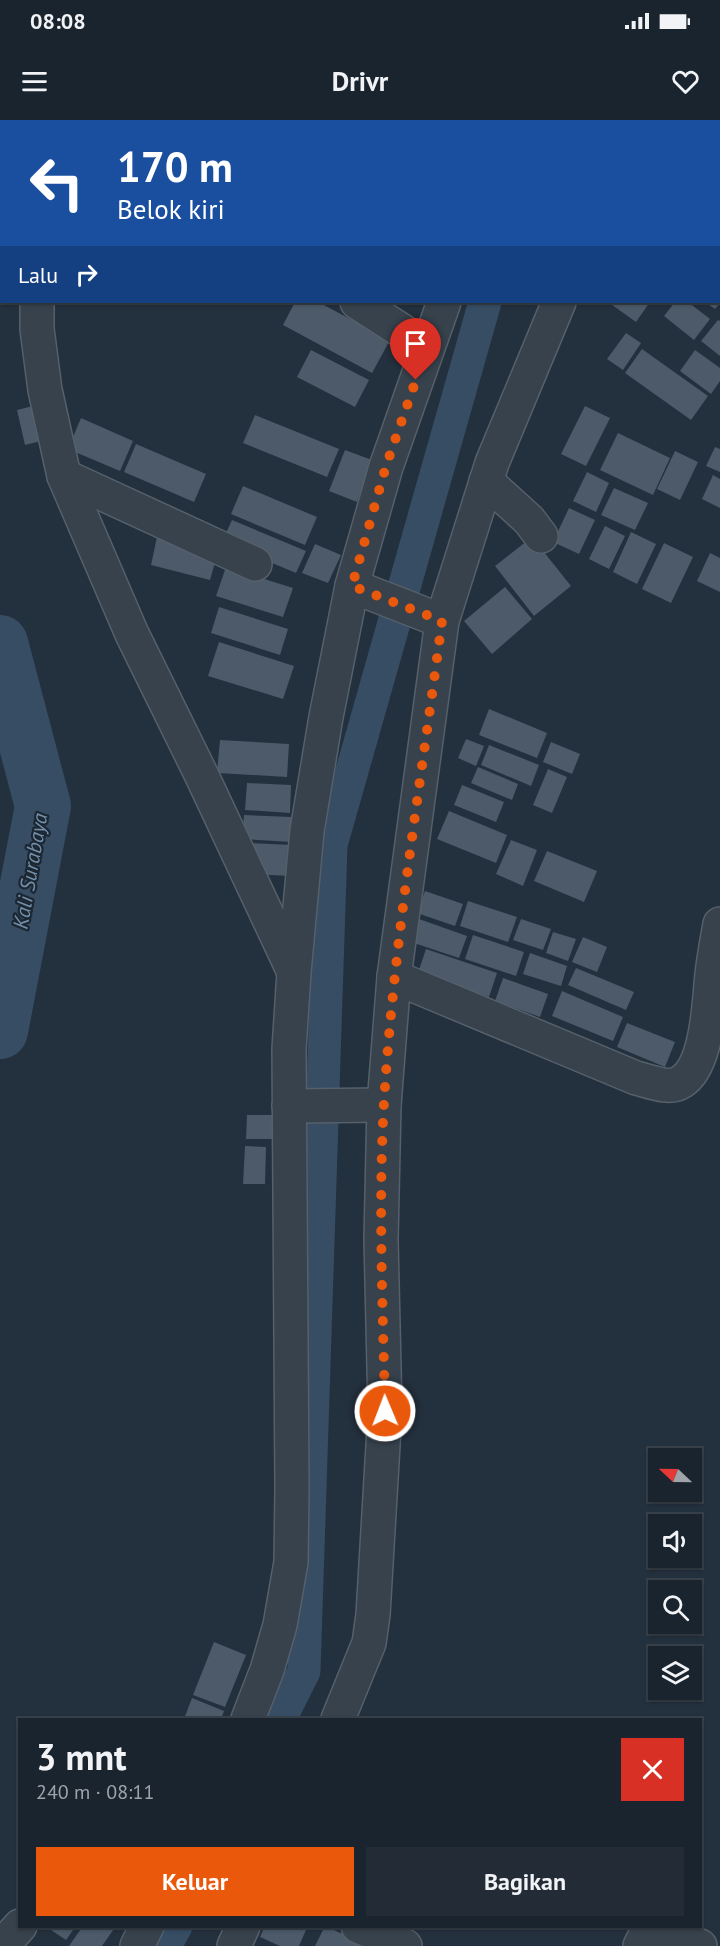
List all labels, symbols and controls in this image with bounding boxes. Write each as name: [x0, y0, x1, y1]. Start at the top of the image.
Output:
text: 08:08: [30, 7, 86, 35]
text: Drivr: [332, 64, 388, 98]
icon: menu: [18, 65, 51, 98]
icon: heart: [669, 65, 702, 98]
text: 170 m: [117, 139, 233, 194]
icon: left: [18, 144, 96, 222]
text: Belok kiri: [117, 192, 225, 226]
icon: right: [70, 258, 103, 291]
text: Lalu: [18, 261, 58, 289]
pin: [390, 318, 441, 380]
icon: arrive: [399, 327, 432, 360]
water label: Kali Surabaya: [7, 810, 54, 931]
position arrow: [353, 1379, 417, 1443]
north arrow: [648, 1448, 702, 1502]
map controls: [648, 1448, 702, 1700]
button: sound: [648, 1514, 702, 1568]
button: search: [648, 1580, 702, 1634]
button: layers: [648, 1646, 702, 1700]
text: 3 mnt: [36, 1733, 127, 1780]
button: close: [621, 1738, 684, 1801]
text: 240 m · 08:11: [36, 1779, 154, 1805]
button: Keluar: [36, 1847, 354, 1916]
button: Bagikan: [366, 1847, 684, 1916]

